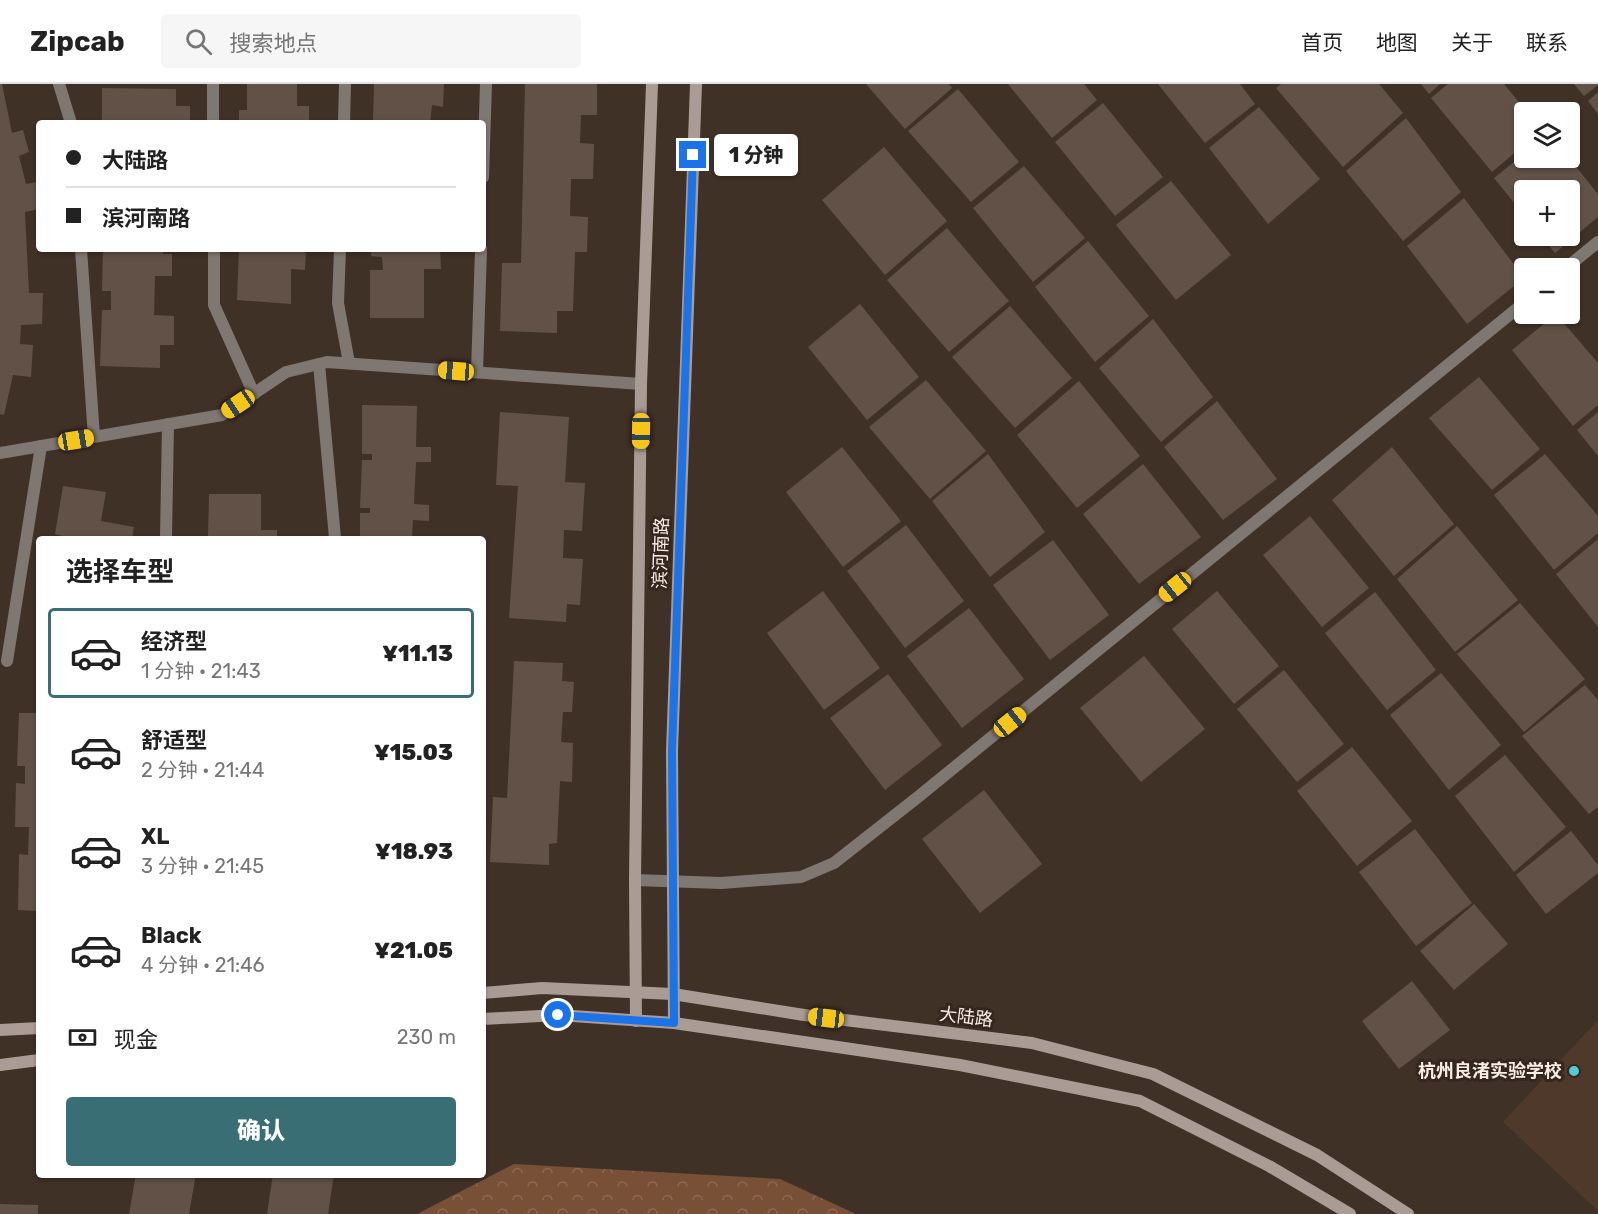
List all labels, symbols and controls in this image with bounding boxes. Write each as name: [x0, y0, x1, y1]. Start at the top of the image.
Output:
search box: [161, 14, 581, 68]
text: Zipcab: [30, 25, 125, 58]
icon: search: [182, 25, 215, 58]
text: 搜索地点: [230, 30, 318, 57]
text: 首页: [1301, 30, 1343, 55]
text: 地图: [1376, 30, 1418, 55]
text: 关于: [1451, 30, 1493, 55]
text: 联系: [1526, 30, 1568, 55]
map controls: [1514, 102, 1580, 324]
button: layers: [1514, 102, 1580, 168]
callout: 1 分钟: [714, 134, 798, 176]
route end: [679, 141, 706, 168]
text: 1 分钟: [729, 143, 783, 167]
text: 大陆路: [102, 147, 168, 174]
button: +: [1514, 180, 1580, 246]
text: 滨河南路: [102, 205, 190, 232]
button: −: [1514, 258, 1580, 324]
car: [437, 361, 475, 381]
car: [218, 386, 258, 422]
car: [632, 413, 650, 449]
car: [57, 428, 95, 452]
street label: 滨河南路: [649, 517, 673, 589]
text: 选择车型: [66, 556, 174, 588]
car: [1155, 569, 1195, 605]
icon: car: [69, 626, 123, 680]
text: 经济型: [141, 628, 207, 655]
text: ¥11.13: [382, 640, 453, 667]
text: 1 分钟 · 21:43: [141, 659, 261, 683]
car: [990, 704, 1030, 740]
icon: car: [69, 725, 123, 779]
text: 舒适型: [141, 727, 207, 754]
text: ¥15.03: [374, 739, 453, 766]
text: 2 分钟 · 21:44: [141, 758, 264, 782]
text: XL: [141, 823, 169, 850]
icon: car: [69, 824, 123, 878]
text: ¥18.93: [375, 838, 453, 865]
text: 3 分钟 · 21:45: [141, 854, 264, 878]
text: Black: [141, 922, 202, 949]
icon: car: [69, 923, 123, 977]
text: ¥21.05: [374, 937, 453, 964]
text: 4 分钟 · 21:46: [141, 953, 265, 977]
route start: [544, 1001, 571, 1028]
street label: 大陆路: [938, 1003, 994, 1031]
car: [807, 1007, 845, 1029]
icon: cash: [66, 1021, 99, 1054]
text: 230 m: [397, 1025, 456, 1049]
text: 现金: [114, 1026, 158, 1053]
place label: 杭州良渚实验学校: [1418, 1060, 1562, 1082]
marker: 杭州良渚实验学校: [1567, 1064, 1581, 1078]
button: 确认: [66, 1097, 456, 1166]

